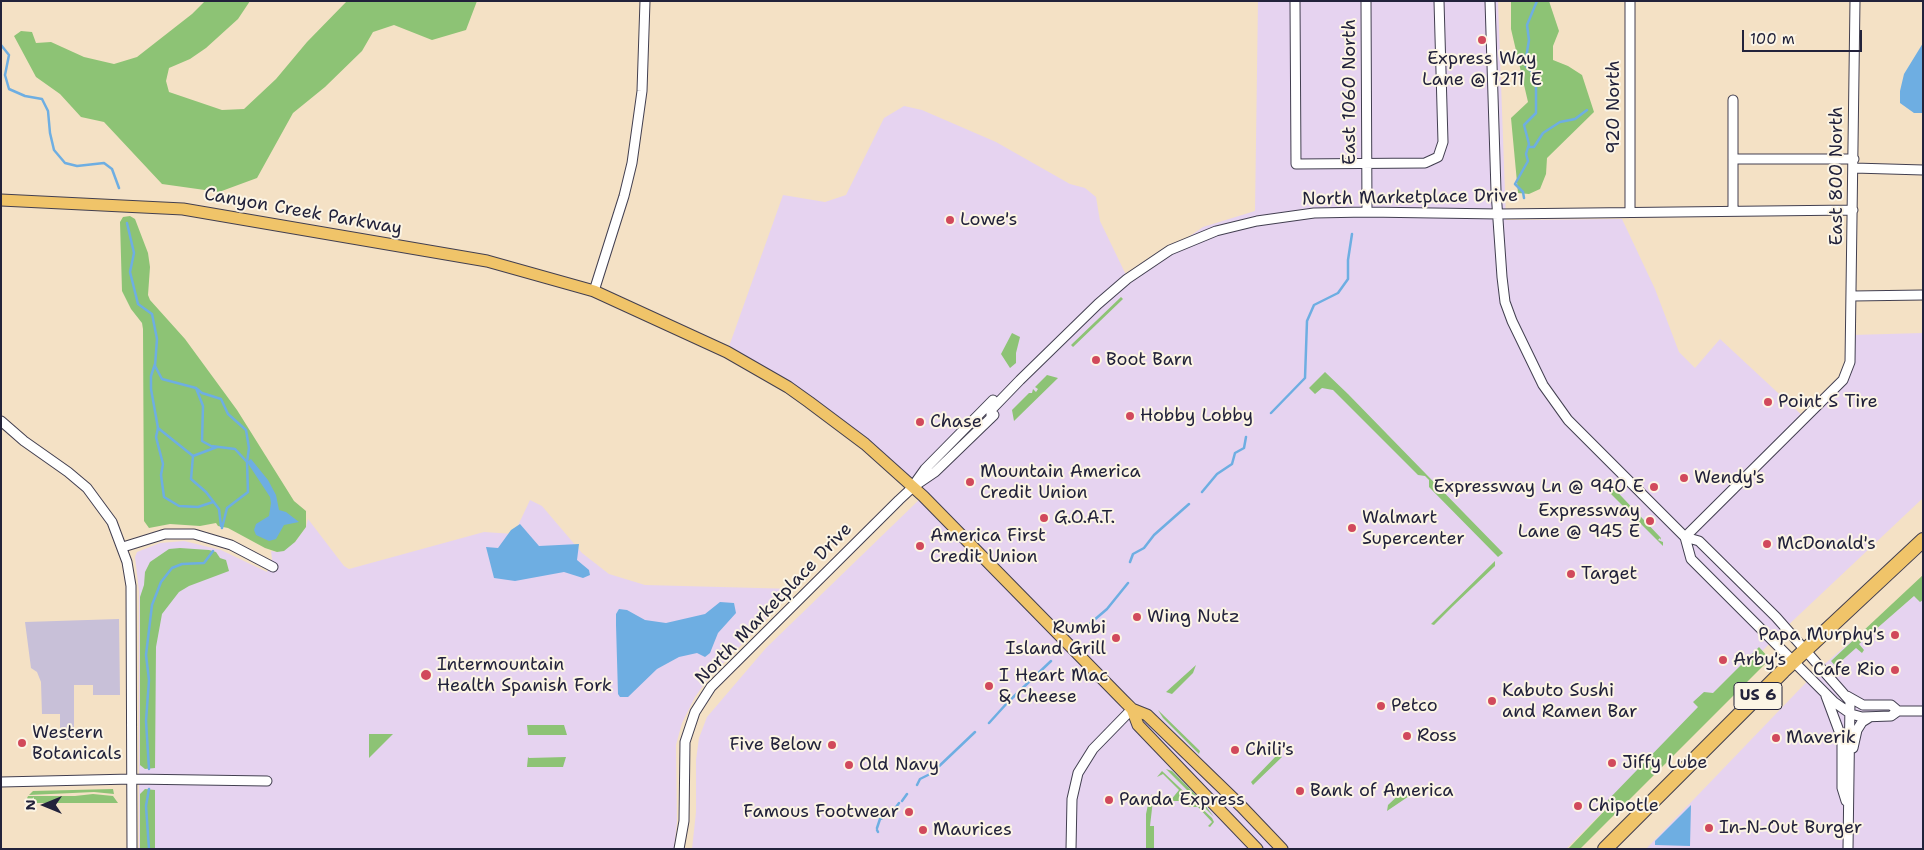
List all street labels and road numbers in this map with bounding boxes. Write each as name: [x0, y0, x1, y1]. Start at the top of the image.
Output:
street label: East 1060 North: [1339, 19, 1361, 165]
street label: 920 North: [1603, 60, 1625, 154]
street label: East 800 North: [1826, 106, 1848, 246]
street label: Canyon Creek Parkway: [202, 184, 404, 240]
street label: North Marketplace Drive: [1302, 185, 1518, 211]
street label: North Marketplace Drive: [691, 519, 857, 689]
road number: US 6: [1734, 682, 1782, 709]

